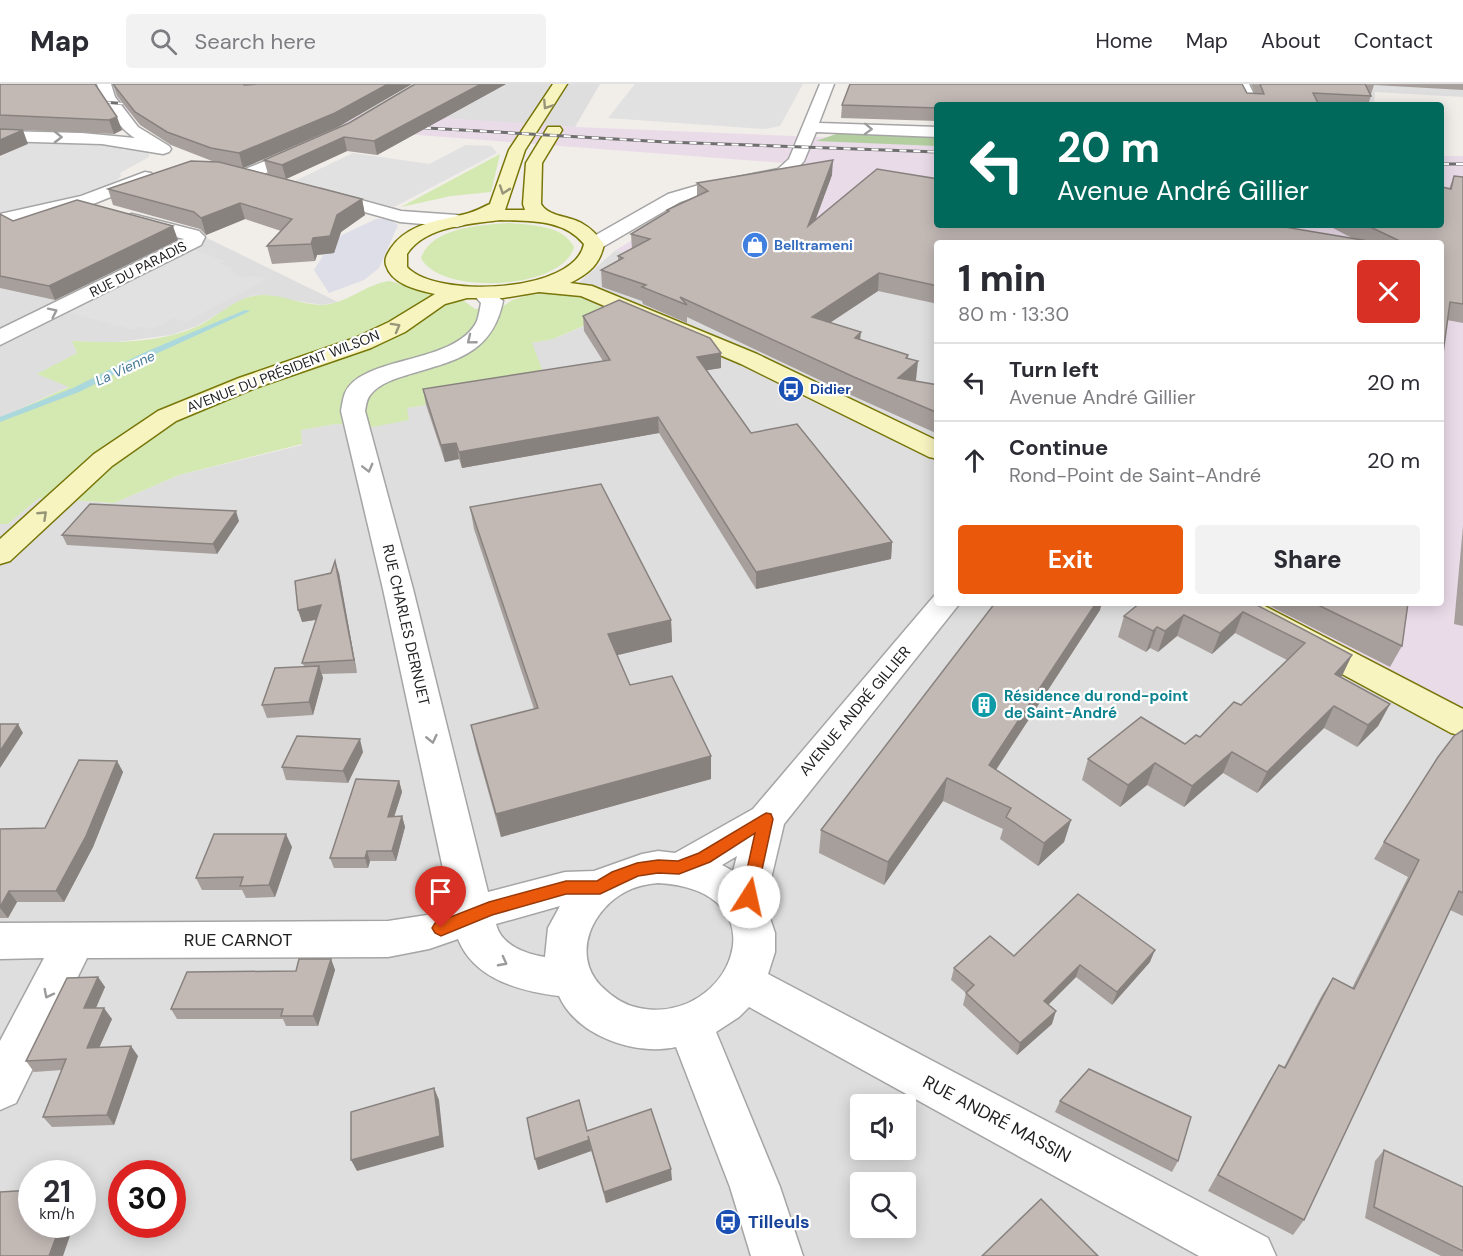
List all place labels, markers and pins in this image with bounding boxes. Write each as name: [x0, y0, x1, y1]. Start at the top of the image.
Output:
shop icon: Belltrameni: [740, 230, 770, 260]
place label: Belltrameni: [774, 236, 853, 254]
bus stop icon: Didier: [776, 374, 806, 404]
place label: Didier: [810, 380, 851, 398]
place label: Résidence du rond-point de Saint-André: [1004, 686, 1188, 723]
building icon: Résidence du rond-point de Saint-André: [969, 690, 999, 720]
pin: [415, 866, 466, 928]
bus stop icon: Tilleuls: [713, 1207, 743, 1237]
place label: Tilleuls: [748, 1210, 810, 1234]

